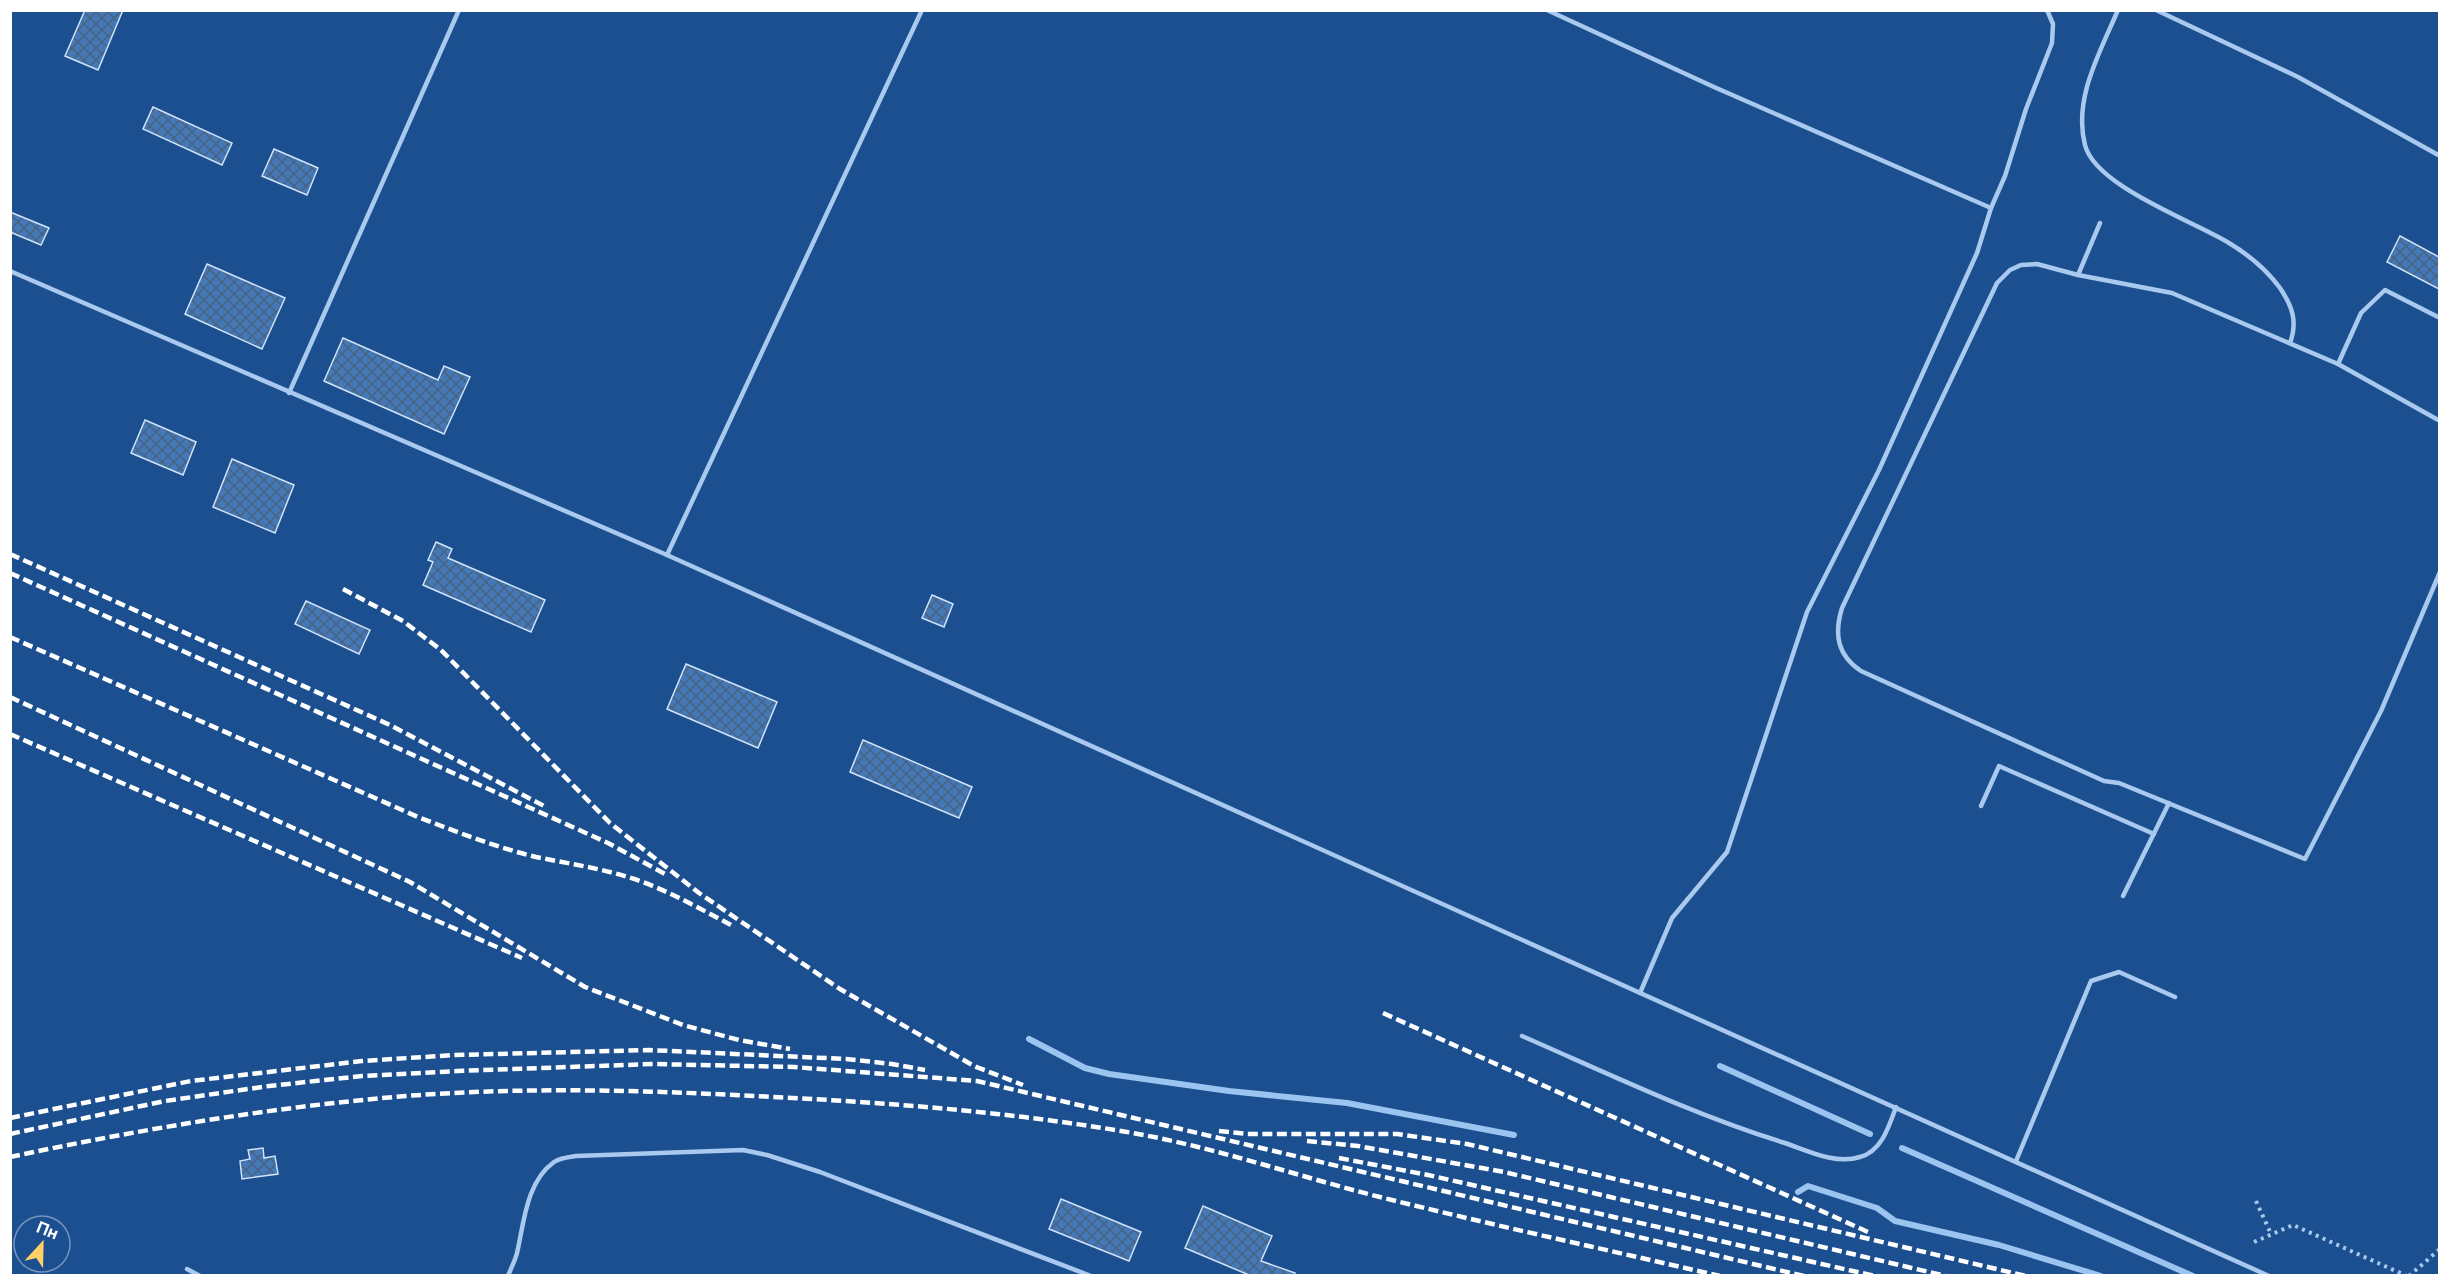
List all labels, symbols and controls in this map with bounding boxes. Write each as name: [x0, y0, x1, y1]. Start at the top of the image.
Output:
north arrow: [12, 1214, 72, 1274]
text: Пн: [34, 1217, 62, 1243]

